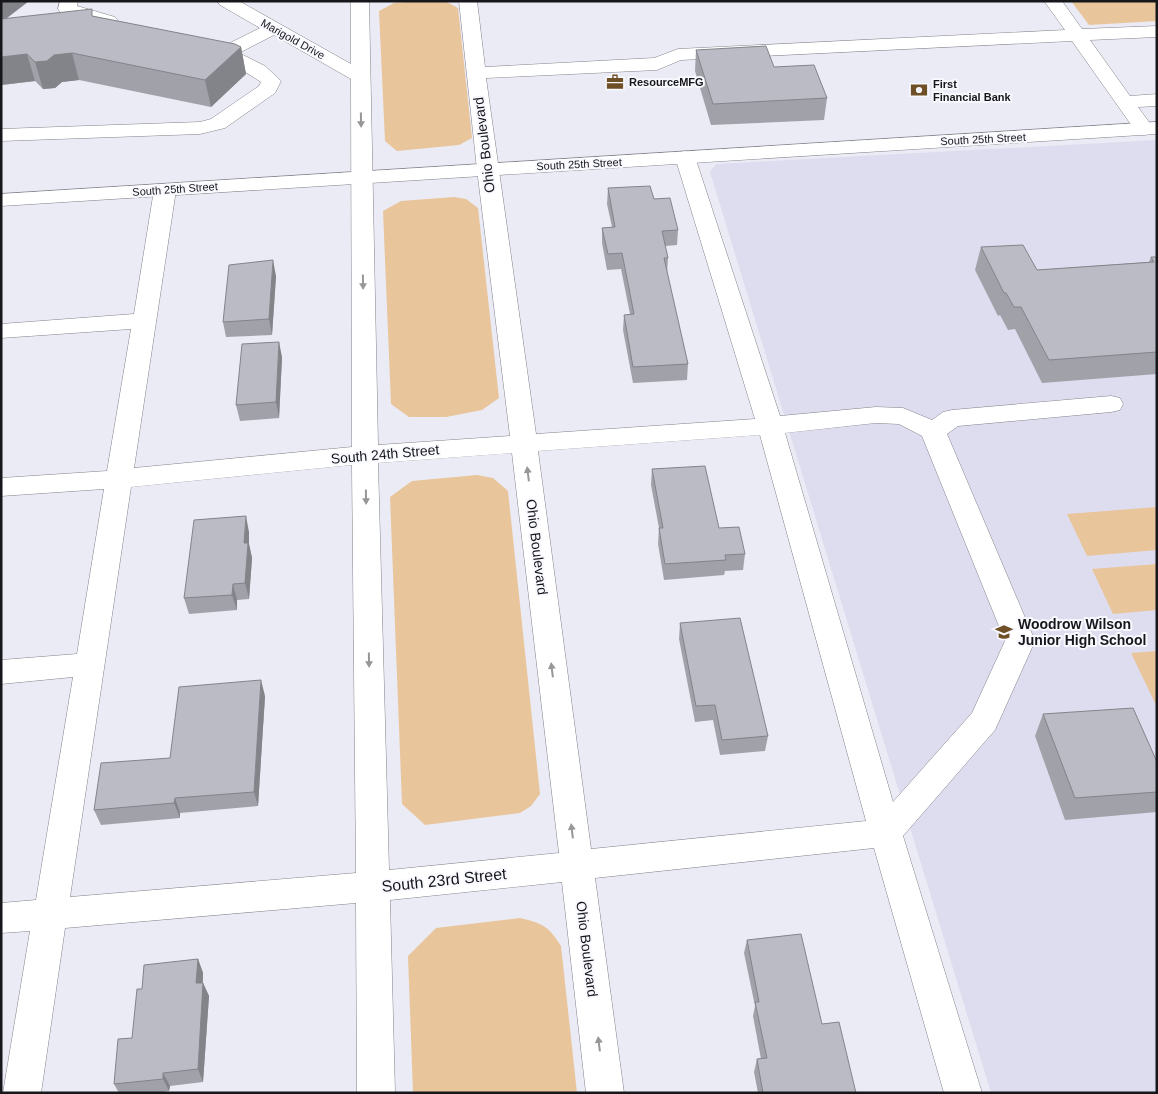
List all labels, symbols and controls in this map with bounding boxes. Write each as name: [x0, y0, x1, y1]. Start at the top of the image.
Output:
street label: Marigold Drive: [259, 17, 327, 61]
office icon: ResourceMFG: [605, 72, 625, 92]
place label: ResourceMFG: [629, 76, 704, 88]
place label: First Financial Bank: [933, 78, 1012, 103]
bank icon: First Financial Bank: [909, 80, 929, 100]
street label: Ohio Boulevard: [470, 96, 498, 194]
one-way arrow: [358, 112, 366, 128]
street label: South 25th Street: [940, 131, 1026, 147]
street label: South 25th Street: [536, 156, 622, 172]
street label: South 25th Street: [132, 180, 218, 198]
one-way arrow: [360, 275, 368, 291]
street label: South 24th Street: [330, 441, 440, 467]
one-way arrow: [523, 465, 531, 481]
one-way arrow: [362, 490, 370, 506]
street label: Ohio Boulevard: [523, 498, 551, 596]
place label: Woodrow Wilson Junior High School: [1018, 616, 1146, 648]
school or university icon: Woodrow Wilson Junior High School: [994, 622, 1014, 642]
one-way arrow: [365, 652, 373, 668]
one-way arrow: [548, 661, 556, 677]
one-way arrow: [568, 823, 576, 839]
street label: South 23rd Street: [381, 865, 508, 895]
street label: Ohio Boulevard: [573, 900, 601, 998]
one-way arrow: [595, 1036, 603, 1052]

